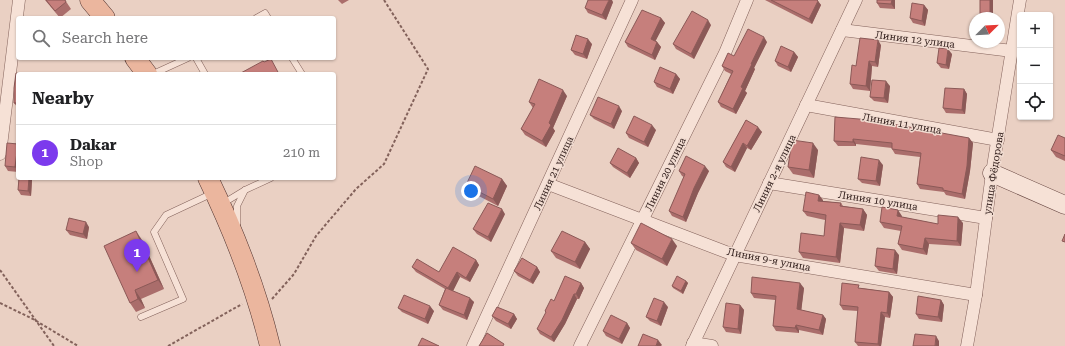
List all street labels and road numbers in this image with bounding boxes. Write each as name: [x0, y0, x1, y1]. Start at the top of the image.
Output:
street label: Линия 12 улица: [874, 29, 956, 50]
street label: Линия 11 улица: [861, 111, 943, 136]
street label: улица Фёдорова: [982, 130, 1006, 215]
street label: Линия 2-я улица: [751, 132, 798, 214]
street label: Линия 21 улица: [531, 134, 576, 212]
street label: Линия 20 улица: [643, 135, 688, 213]
street label: Линия 10 улица: [837, 189, 919, 212]
street label: Линия 9-я улица: [726, 246, 812, 273]

